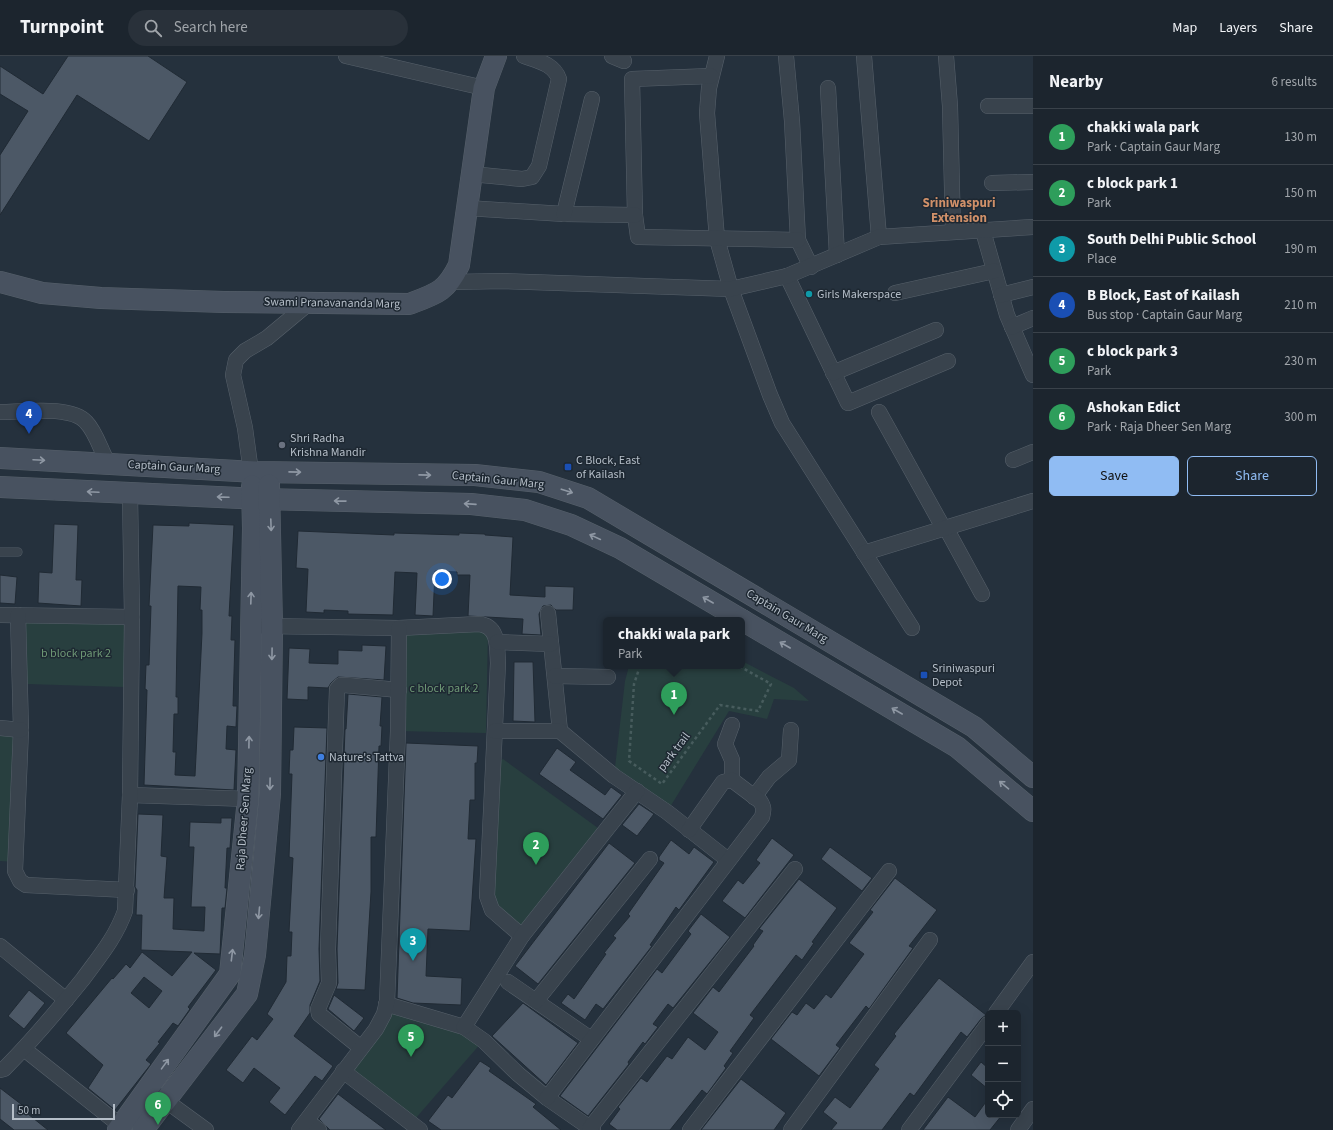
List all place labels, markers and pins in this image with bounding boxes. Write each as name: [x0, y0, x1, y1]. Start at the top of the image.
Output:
place label: Girls Makerspace: [817, 286, 901, 303]
marker: Girls Makerspace: [804, 289, 814, 299]
pin: 4: [16, 401, 42, 434]
place label: Shri Radha Krishna Mandir: [290, 430, 367, 461]
marker: Shri Radha Krishna Mandir: [277, 440, 287, 450]
place label: C Block, East of Kailash: [576, 452, 640, 483]
marker: C Block, East of Kailash: [563, 462, 573, 472]
place label: Sriniwaspuri Depot: [932, 660, 995, 691]
marker: Sriniwaspuri Depot: [919, 670, 929, 680]
pin: 1: [661, 682, 687, 715]
place label: Nature's Tattva: [329, 749, 404, 766]
marker: Nature's Tattva: [316, 752, 326, 762]
pin: 2: [523, 832, 549, 865]
pin: 3: [400, 928, 426, 961]
pin: 5: [398, 1024, 424, 1057]
pin: 6: [145, 1092, 171, 1125]

